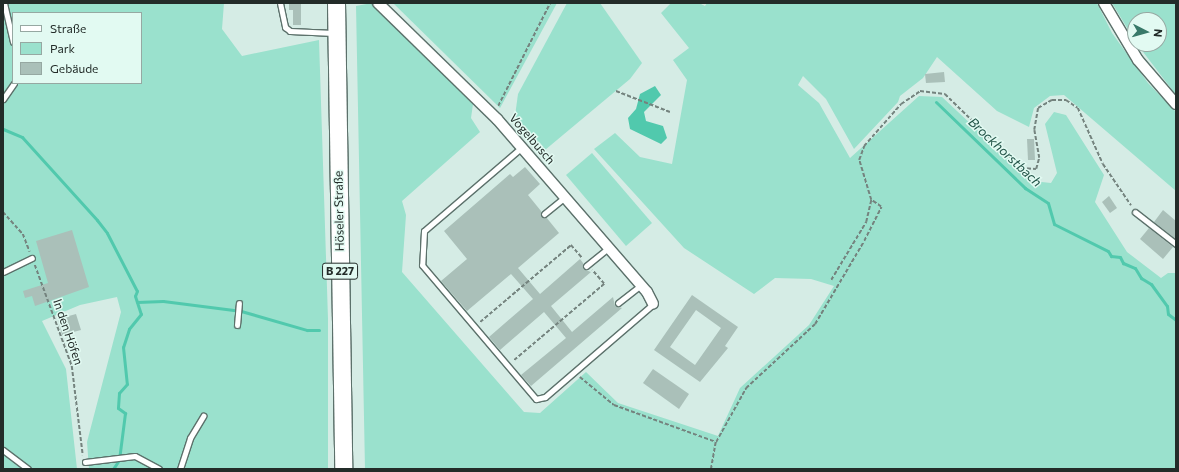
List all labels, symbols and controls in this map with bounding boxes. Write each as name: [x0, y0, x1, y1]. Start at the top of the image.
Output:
legend: [12, 12, 142, 84]
north arrow: [1127, 12, 1167, 52]
text: Straße: [50, 21, 86, 35]
text: N: [1152, 28, 1165, 38]
text: Park: [50, 41, 75, 55]
text: Gebäude: [50, 61, 98, 75]
street label: Vogelbusch: [506, 111, 558, 167]
water label: Brockhorstbach: [965, 114, 1045, 190]
street label: Höseler Straße: [331, 171, 347, 251]
road number: B 227: [322, 262, 358, 280]
street label: In den Höfen: [50, 297, 86, 367]

